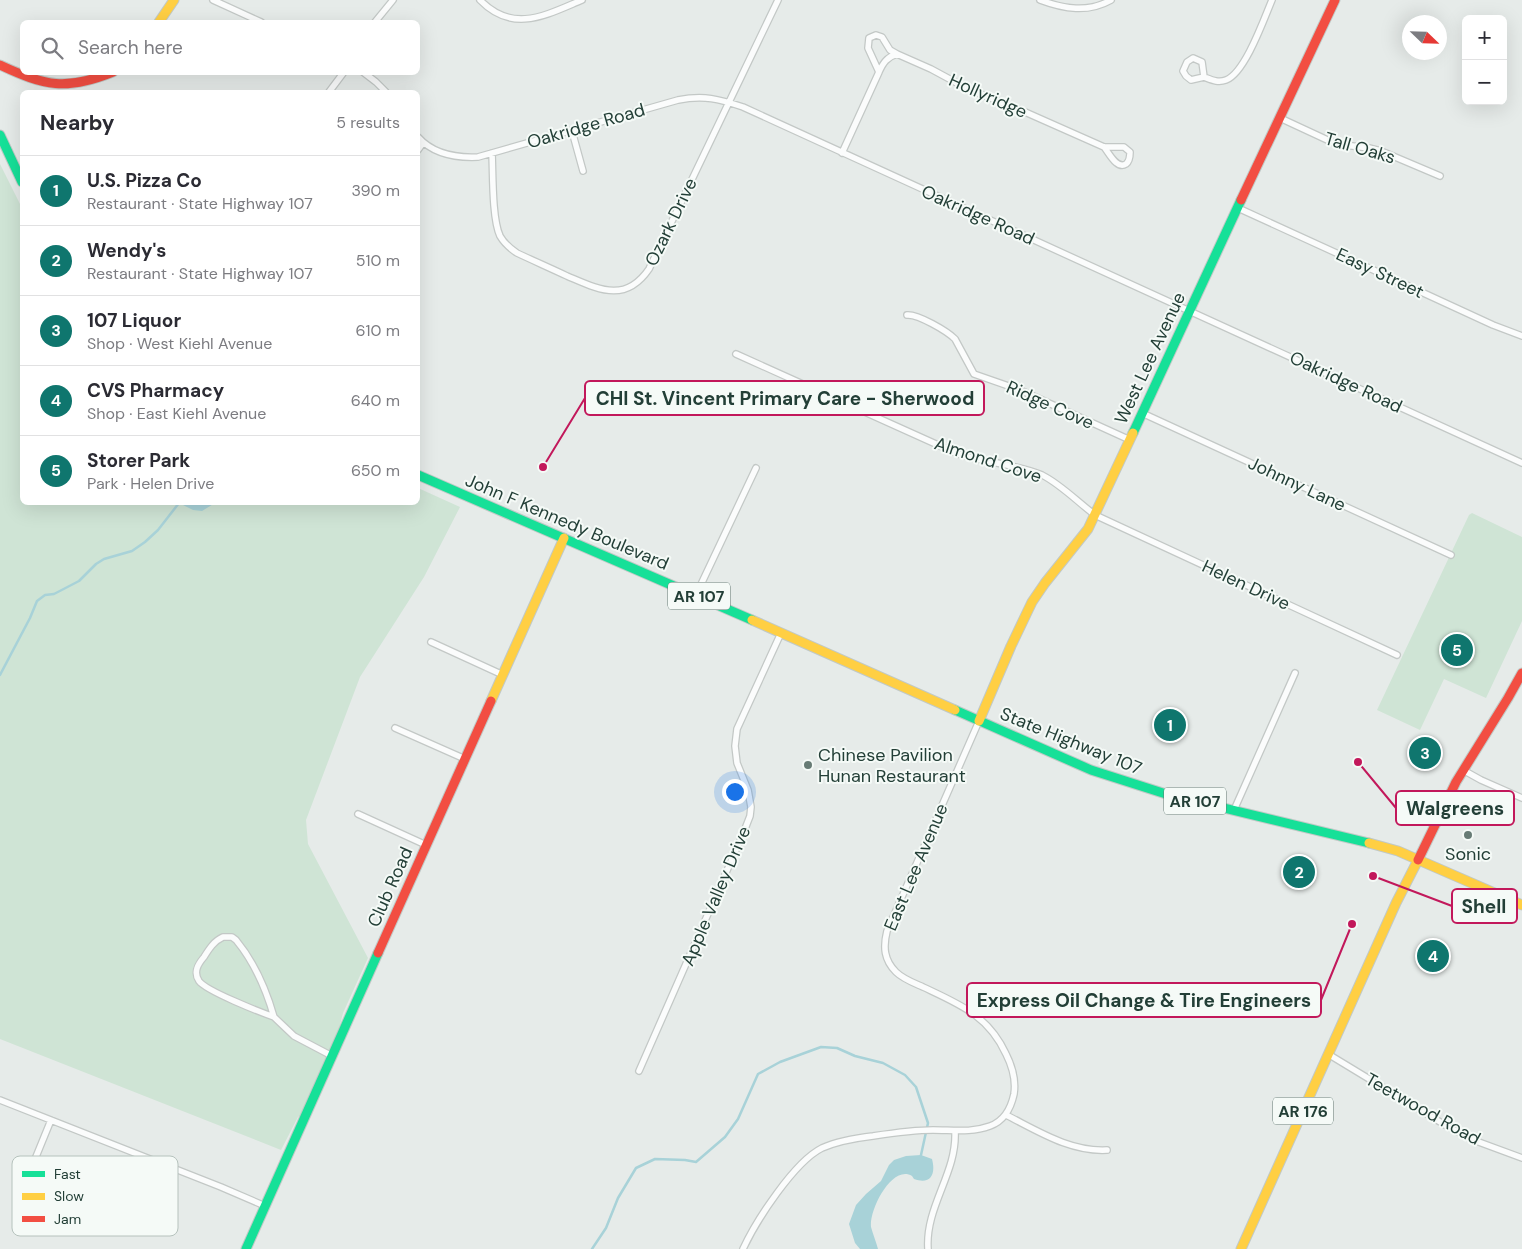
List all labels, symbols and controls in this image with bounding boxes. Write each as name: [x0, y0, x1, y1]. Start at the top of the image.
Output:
north arrow: [1402, 15, 1447, 60]
map controls: [1462, 15, 1507, 105]
button: +: [1462, 15, 1507, 60]
search box: [20, 20, 420, 75]
icon: search: [38, 34, 66, 62]
text: Search here: [78, 35, 183, 60]
button: −: [1462, 60, 1507, 105]
street label: Hollyridge: [945, 68, 1031, 124]
street label: Oakridge Road: [524, 98, 648, 154]
text: Nearby: [40, 109, 114, 137]
text: 5 results: [336, 112, 400, 133]
street label: Tall Oaks: [1322, 126, 1398, 170]
text: U.S. Pizza Co: [87, 168, 202, 193]
street label: Ozark Drive: [639, 174, 703, 270]
street label: Oakridge Road: [918, 179, 1038, 251]
text: 1: [53, 180, 59, 201]
text: 390 m: [352, 180, 400, 201]
text: Restaurant · State Highway 107: [87, 193, 313, 214]
text: Wendy's: [87, 238, 166, 263]
street label: Easy Street: [1332, 242, 1428, 304]
text: 2: [51, 250, 61, 271]
text: 510 m: [356, 250, 400, 271]
text: Restaurant · State Highway 107: [87, 263, 313, 284]
street label: West Lee Avenue: [1109, 288, 1191, 428]
text: 107 Liquor: [87, 308, 181, 333]
text: 3: [51, 320, 61, 341]
text: 610 m: [356, 320, 400, 341]
text: Shop · West Kiehl Avenue: [87, 333, 272, 354]
street label: Oakridge Road: [1286, 345, 1406, 419]
street label: Ridge Cove: [1002, 375, 1098, 435]
text: CVS Pharmacy: [87, 378, 224, 403]
callout: CHI St. Vincent Primary Care - Sherwood: [585, 381, 984, 415]
text: CHI St. Vincent Primary Care - Sherwood: [596, 386, 974, 411]
text: 4: [51, 390, 61, 411]
text: 640 m: [351, 390, 400, 411]
text: Shop · East Kiehl Avenue: [87, 403, 266, 424]
street label: Almond Cove: [931, 431, 1045, 489]
text: Storer Park: [87, 448, 190, 473]
street label: Johnny Lane: [1244, 451, 1350, 517]
text: 5: [51, 460, 61, 481]
text: 650 m: [351, 460, 400, 481]
street label: John F Kennedy Boulevard: [462, 468, 672, 576]
text: Park · Helen Drive: [87, 473, 214, 494]
street label: Helen Drive: [1198, 554, 1294, 616]
road number: AR 107: [668, 582, 730, 610]
pin: 5: [1441, 631, 1473, 669]
street label: State Highway 107: [997, 702, 1145, 780]
pin: 1: [1154, 706, 1186, 744]
pin: 3: [1409, 734, 1441, 772]
place label: Chinese Pavilion Hunan Restaurant: [818, 743, 966, 788]
marker: Chinese Pavilion Hunan Restaurant: [802, 759, 814, 771]
your location: [722, 779, 748, 805]
road number: AR 107: [1164, 788, 1226, 814]
callout: Walgreens: [1396, 791, 1514, 825]
text: Walgreens: [1406, 796, 1504, 821]
street label: East Lee Avenue: [878, 800, 954, 934]
street label: Apple Valley Drive: [676, 822, 756, 970]
marker: Sonic: [1462, 829, 1474, 841]
place label: Sonic: [1445, 842, 1491, 866]
street label: Club Road: [362, 843, 418, 931]
pin: 2: [1283, 853, 1315, 891]
callout: Shell: [1452, 889, 1517, 923]
text: Shell: [1462, 894, 1506, 919]
pin: 4: [1417, 937, 1449, 975]
callout: Express Oil Change & Tire Engineers: [967, 983, 1321, 1017]
text: Express Oil Change & Tire Engineers: [977, 988, 1311, 1013]
street label: Teetwood Road: [1361, 1067, 1485, 1151]
road number: AR 176: [1273, 1098, 1333, 1124]
legend: [12, 1156, 178, 1236]
text: Fast: [54, 1165, 81, 1183]
text: Slow: [54, 1187, 84, 1205]
text: Jam: [54, 1210, 81, 1228]

